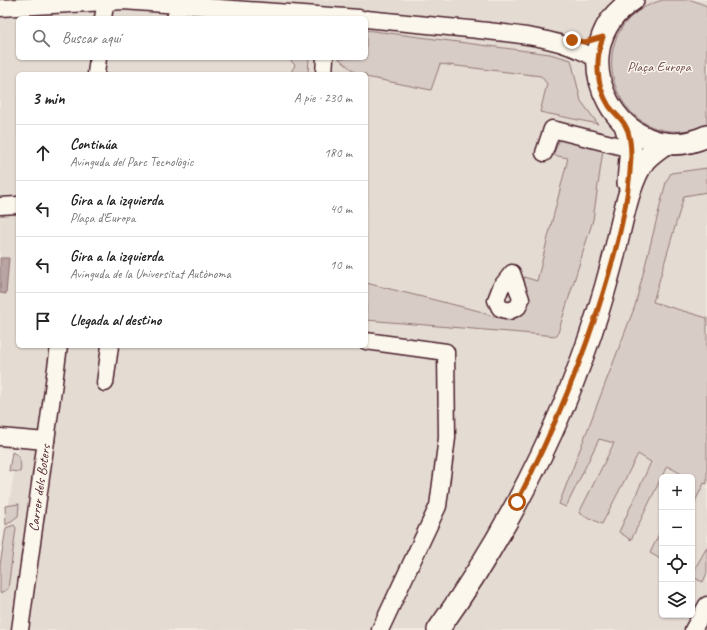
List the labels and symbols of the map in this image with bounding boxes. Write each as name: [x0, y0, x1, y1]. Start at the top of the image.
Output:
route end: [563, 31, 581, 49]
park label: Plaça Europa: [627, 58, 692, 75]
street label: Carrer dels Boters: [25, 442, 54, 533]
route start: [508, 493, 526, 511]

